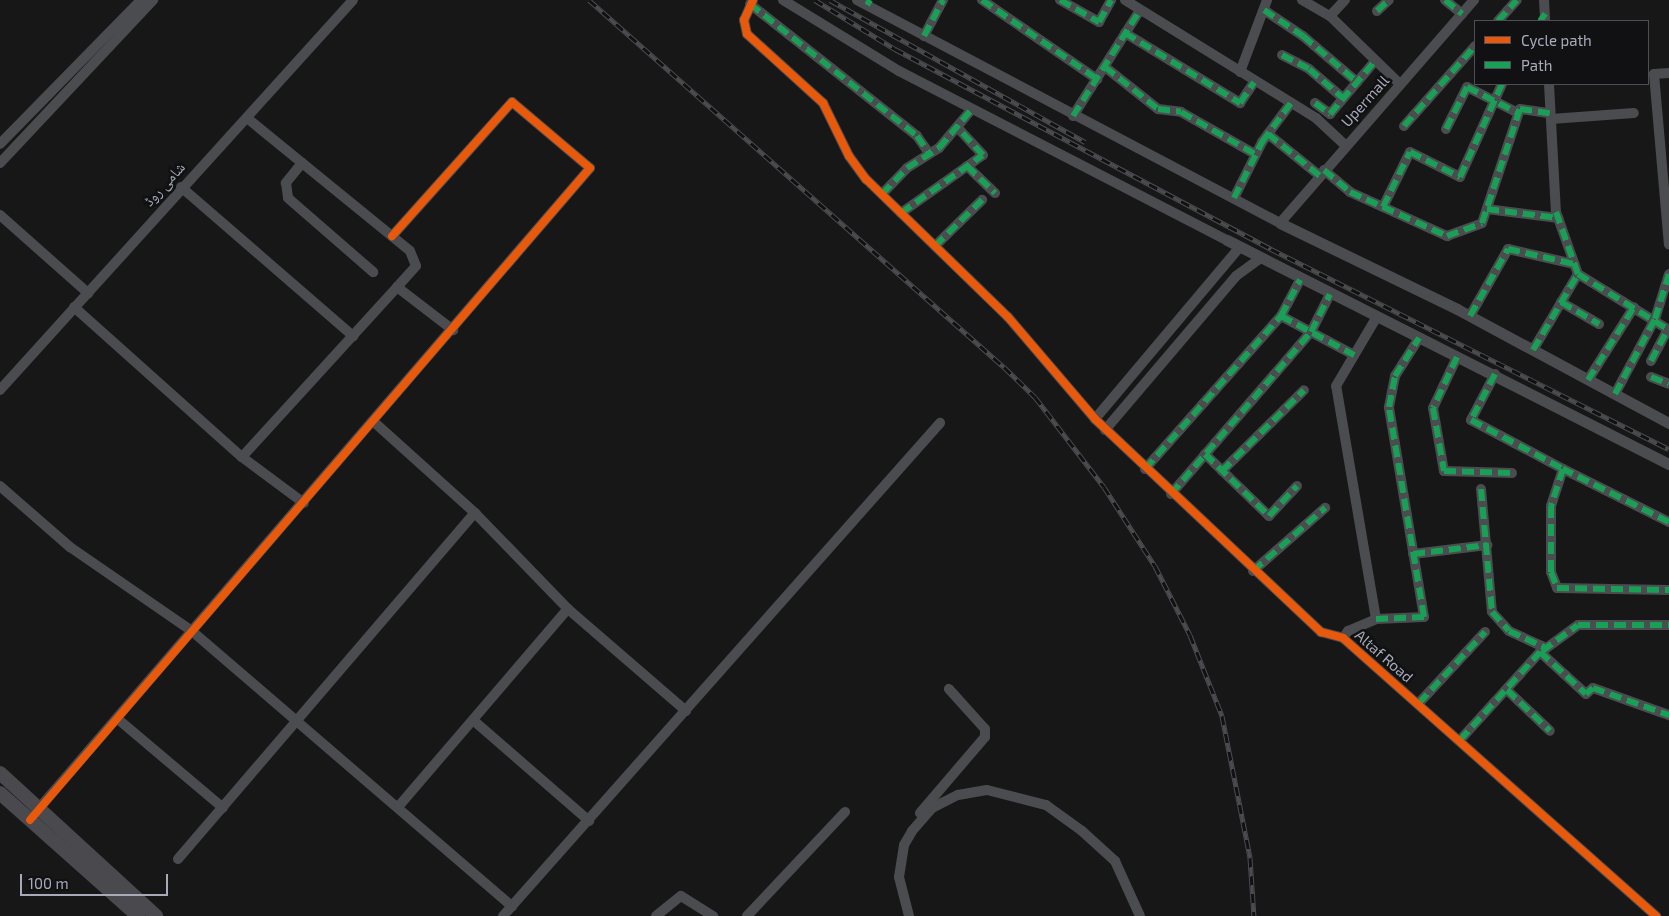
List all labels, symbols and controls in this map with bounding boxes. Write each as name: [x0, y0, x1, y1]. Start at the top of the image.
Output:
legend: [1474, 20, 1649, 85]
text: Cycle path: [1521, 31, 1592, 49]
text: Path: [1521, 56, 1552, 74]
street label: Upermall: [1337, 72, 1393, 130]
street label: شامی روڈ: [140, 158, 188, 210]
street label: Altaf Road: [1351, 626, 1417, 686]
scale bar: [22, 864, 170, 896]
text: 100 m: [28, 874, 69, 892]

